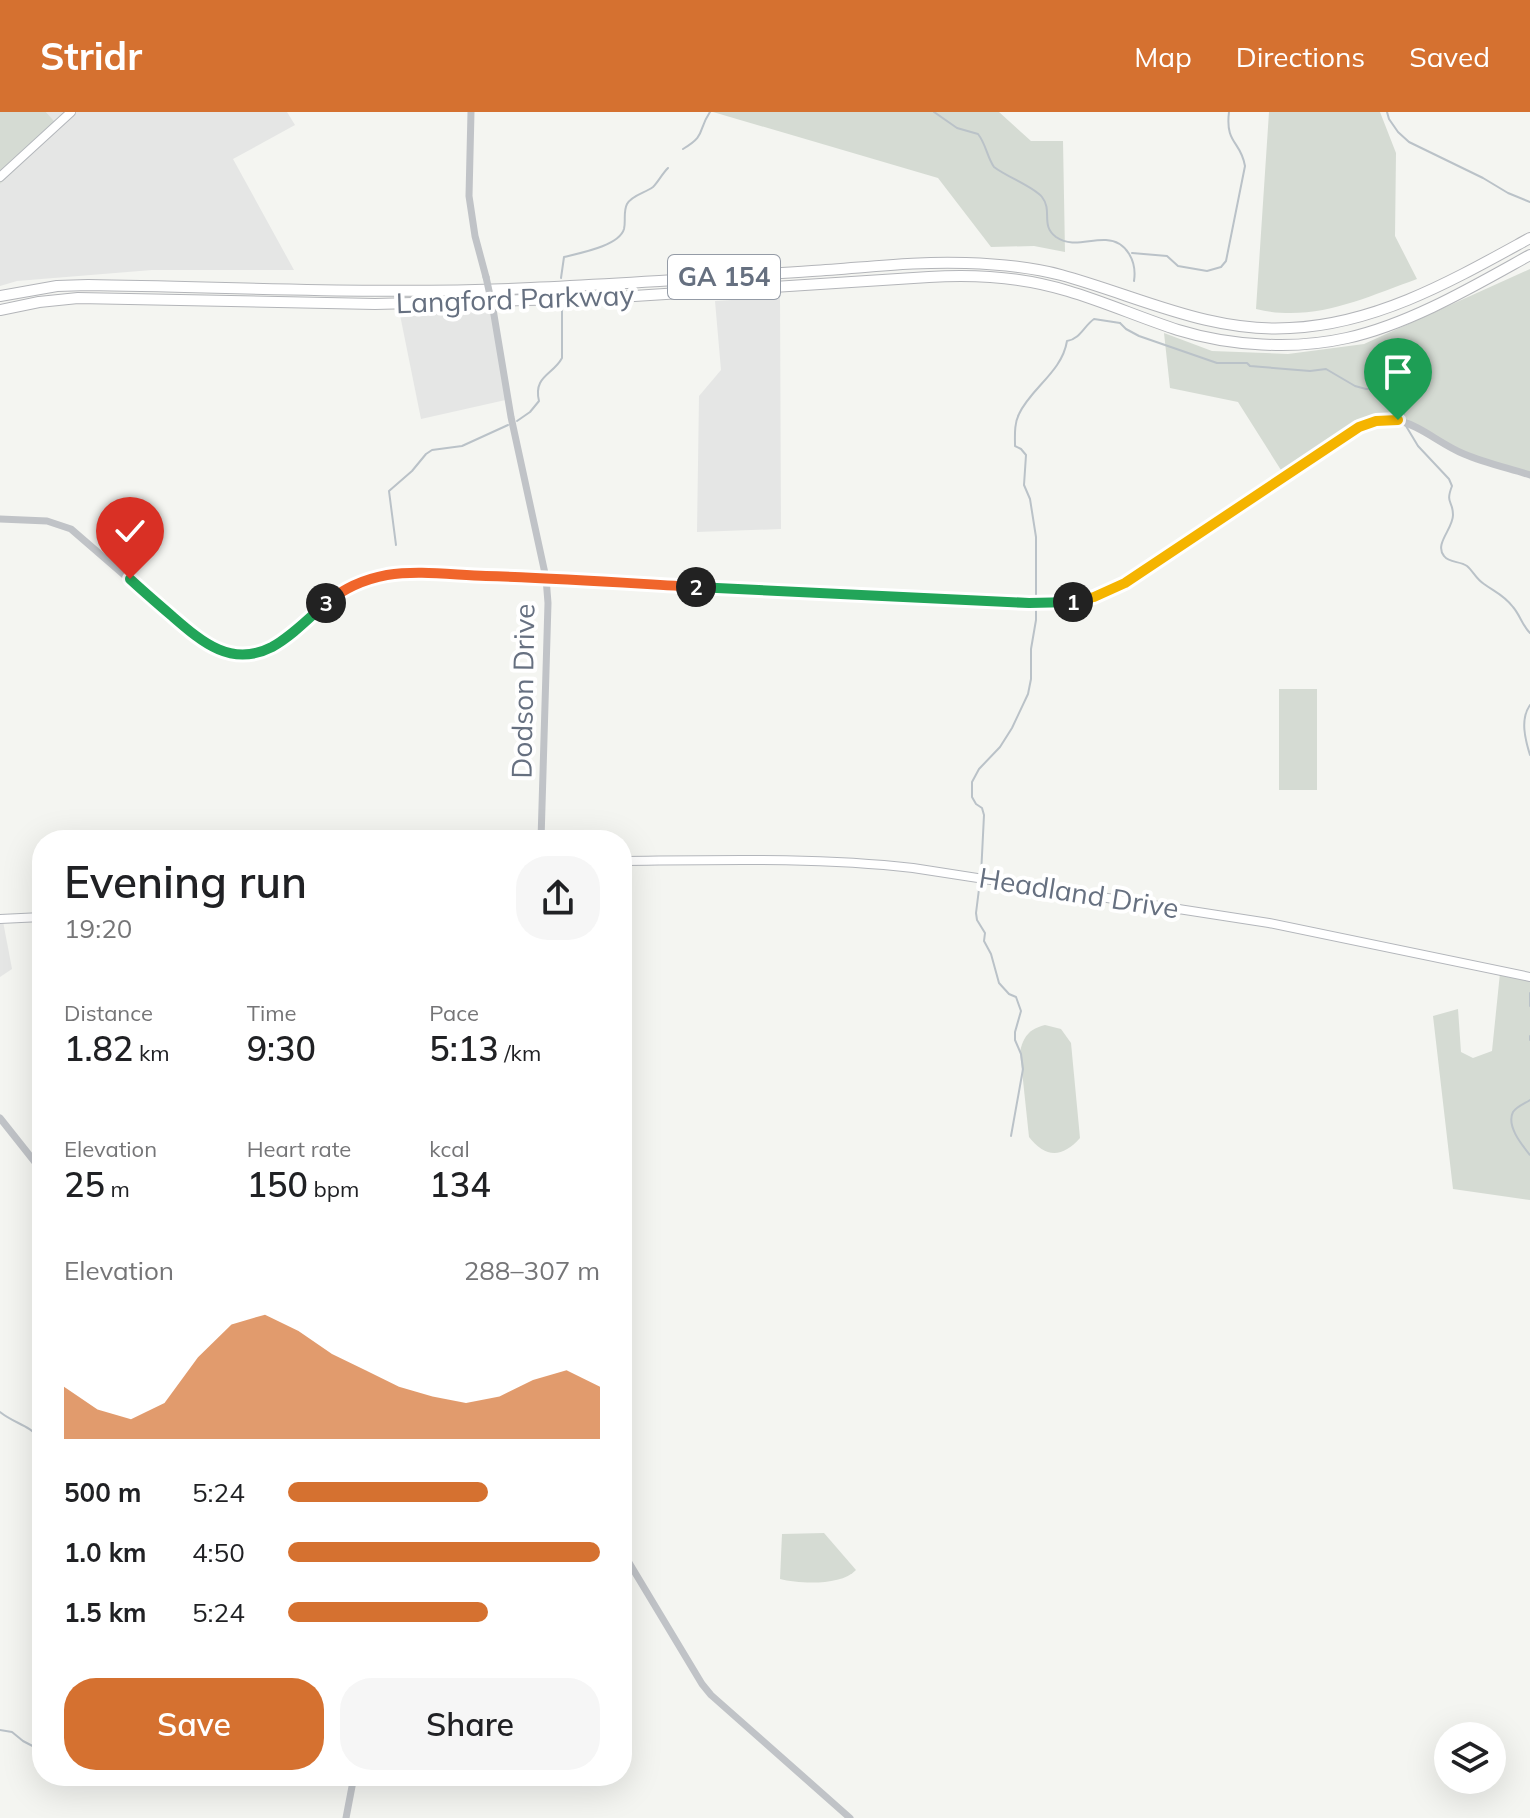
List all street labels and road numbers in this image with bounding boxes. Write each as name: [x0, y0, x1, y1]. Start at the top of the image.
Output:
road number: GA 154: [668, 255, 780, 299]
street label: Langford Parkway: [395, 277, 635, 320]
street label: Dodson Drive: [503, 603, 542, 779]
street label: Headland Drive: [977, 859, 1182, 926]

